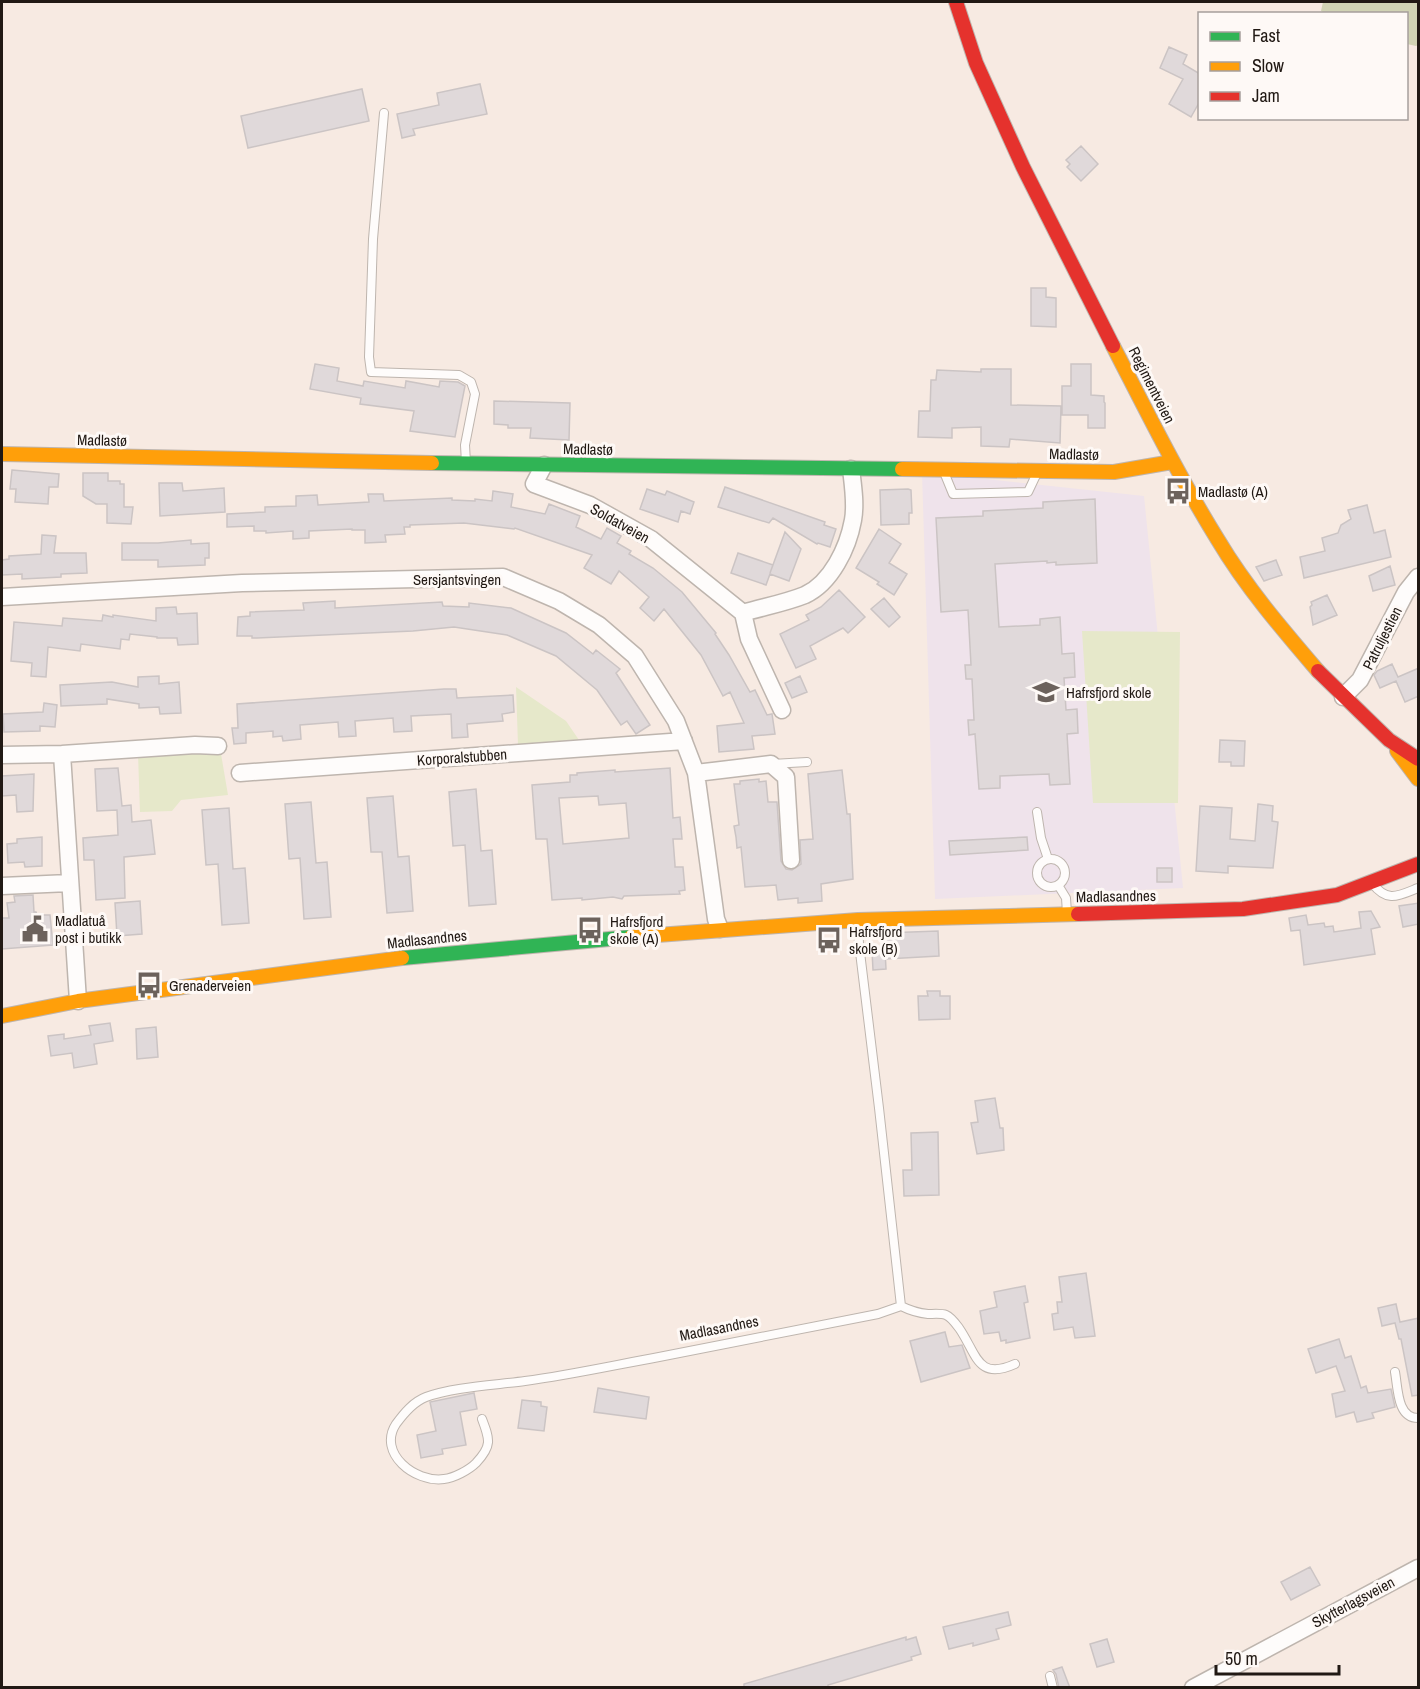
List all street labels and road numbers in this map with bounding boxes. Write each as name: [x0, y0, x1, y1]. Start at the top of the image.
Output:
street label: Regimentveien: [1124, 343, 1180, 427]
street label: Madlastø: [77, 429, 127, 451]
street label: Madlastø: [563, 438, 613, 460]
street label: Madlastø: [1049, 443, 1099, 465]
street label: Soldatveien: [586, 498, 654, 548]
street label: Sersjantsvingen: [413, 569, 501, 590]
street label: Patruljestien: [1357, 603, 1407, 673]
street label: Korporalstubben: [416, 743, 508, 771]
street label: Madlasandnes: [1076, 885, 1156, 907]
street label: Madlasandnes: [386, 924, 468, 954]
street label: Madlasandnes: [678, 1310, 760, 1346]
street label: Skytterlagsveien: [1308, 1571, 1398, 1633]

